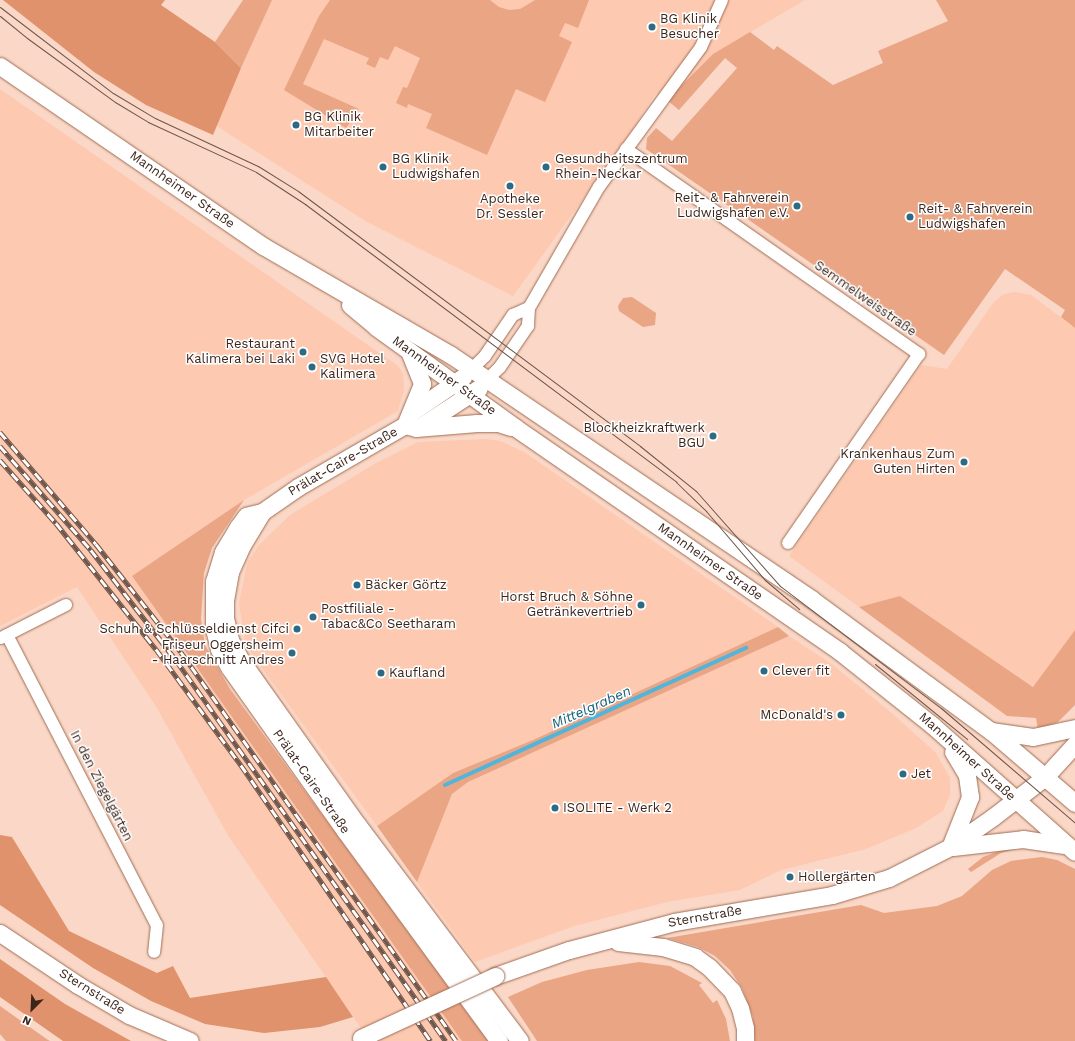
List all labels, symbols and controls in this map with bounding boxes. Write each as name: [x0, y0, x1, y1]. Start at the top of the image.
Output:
place label: BG Klinik Besucher: [660, 12, 719, 43]
marker: BG Klinik Besucher: [647, 22, 657, 32]
place label: BG Klinik Mitarbeiter: [304, 110, 374, 141]
marker: BG Klinik Mitarbeiter: [291, 120, 301, 130]
street label: Mannheimer Straße: [126, 148, 238, 232]
place label: BG Klinik Ludwigshafen: [392, 152, 480, 183]
place label: Gesundheitszentrum Rhein-Neckar: [555, 152, 688, 183]
marker: BG Klinik Ludwigshafen: [377, 161, 389, 173]
marker: Gesundheitszentrum Rhein-Neckar: [540, 161, 552, 173]
marker: Apotheke Dr. Sessler: [505, 181, 515, 191]
place label: Reit- & Fahrverein Ludwigshafen e.V.: [674, 191, 789, 222]
place label: Apotheke Dr. Sessler: [476, 192, 544, 223]
marker: Reit- & Fahrverein Ludwigshafen e.V.: [792, 201, 802, 211]
place label: Reit- & Fahrverein Ludwigshafen: [918, 202, 1033, 233]
marker: Reit- & Fahrverein Ludwigshafen: [905, 212, 915, 222]
street label: Semmelweisstraße: [811, 258, 919, 340]
street label: Mannheimer Straße: [389, 333, 499, 419]
place label: Restaurant Kalimera bei Laki: [186, 337, 295, 368]
marker: Restaurant Kalimera bei Laki: [298, 347, 308, 357]
place label: SVG Hotel Kalimera: [320, 352, 384, 383]
marker: SVG Hotel Kalimera: [307, 362, 317, 372]
place label: Blockheizkraftwerk BGU: [584, 421, 705, 452]
street label: Prälat-Caire-Straße: [285, 424, 401, 500]
marker: Blockheizkraftwerk BGU: [708, 431, 718, 441]
place label: Krankenhaus Zum Guten Hirten: [840, 447, 955, 478]
marker: Krankenhaus Zum Guten Hirten: [958, 456, 970, 468]
street label: Mannheimer Straße: [654, 520, 766, 604]
place label: Bäcker Görtz: [365, 577, 447, 593]
marker: Bäcker Görtz: [352, 580, 362, 590]
place label: Horst Bruch & Söhne Getränkevertrieb: [500, 590, 633, 621]
marker: Horst Bruch & Söhne Getränkevertrieb: [636, 600, 646, 610]
place label: Postfiliale - Tabac&Co Seetharam: [321, 602, 456, 633]
marker: Postfiliale - Tabac&Co Seetharam: [308, 612, 318, 622]
place label: Schuh & Schlüsseldienst Cifci: [100, 621, 289, 637]
marker: Schuh & Schlüsseldienst Cifci: [292, 624, 302, 634]
place label: Friseur Oggersheim - Haarschnitt Andres: [151, 638, 284, 669]
marker: Friseur Oggersheim - Haarschnitt Andres: [287, 648, 297, 658]
place label: Clever fit: [772, 663, 830, 679]
place label: Kaufland: [389, 665, 445, 681]
marker: Clever fit: [759, 666, 769, 676]
marker: Kaufland: [376, 668, 386, 678]
water label: Mittelgraben: [549, 682, 633, 732]
place label: McDonald's: [760, 707, 833, 723]
street label: Mannheimer Straße: [915, 709, 1019, 805]
marker: McDonald's: [836, 710, 846, 720]
street label: Prälat-Caire-Straße: [269, 727, 353, 837]
street label: In den Ziegelgärten: [66, 728, 136, 844]
place label: Jet: [911, 766, 931, 782]
marker: Jet: [898, 769, 908, 779]
place label: ISOLITE - Werk 2: [563, 800, 672, 816]
marker: ISOLITE - Werk 2: [550, 803, 560, 813]
place label: Hollergärten: [798, 869, 876, 885]
marker: Hollergärten: [785, 872, 795, 882]
street label: Sternstraße: [667, 903, 743, 931]
street label: Sternstraße: [56, 966, 128, 1018]
north arrow: [12, 989, 52, 1029]
text: N: [21, 1013, 33, 1028]

